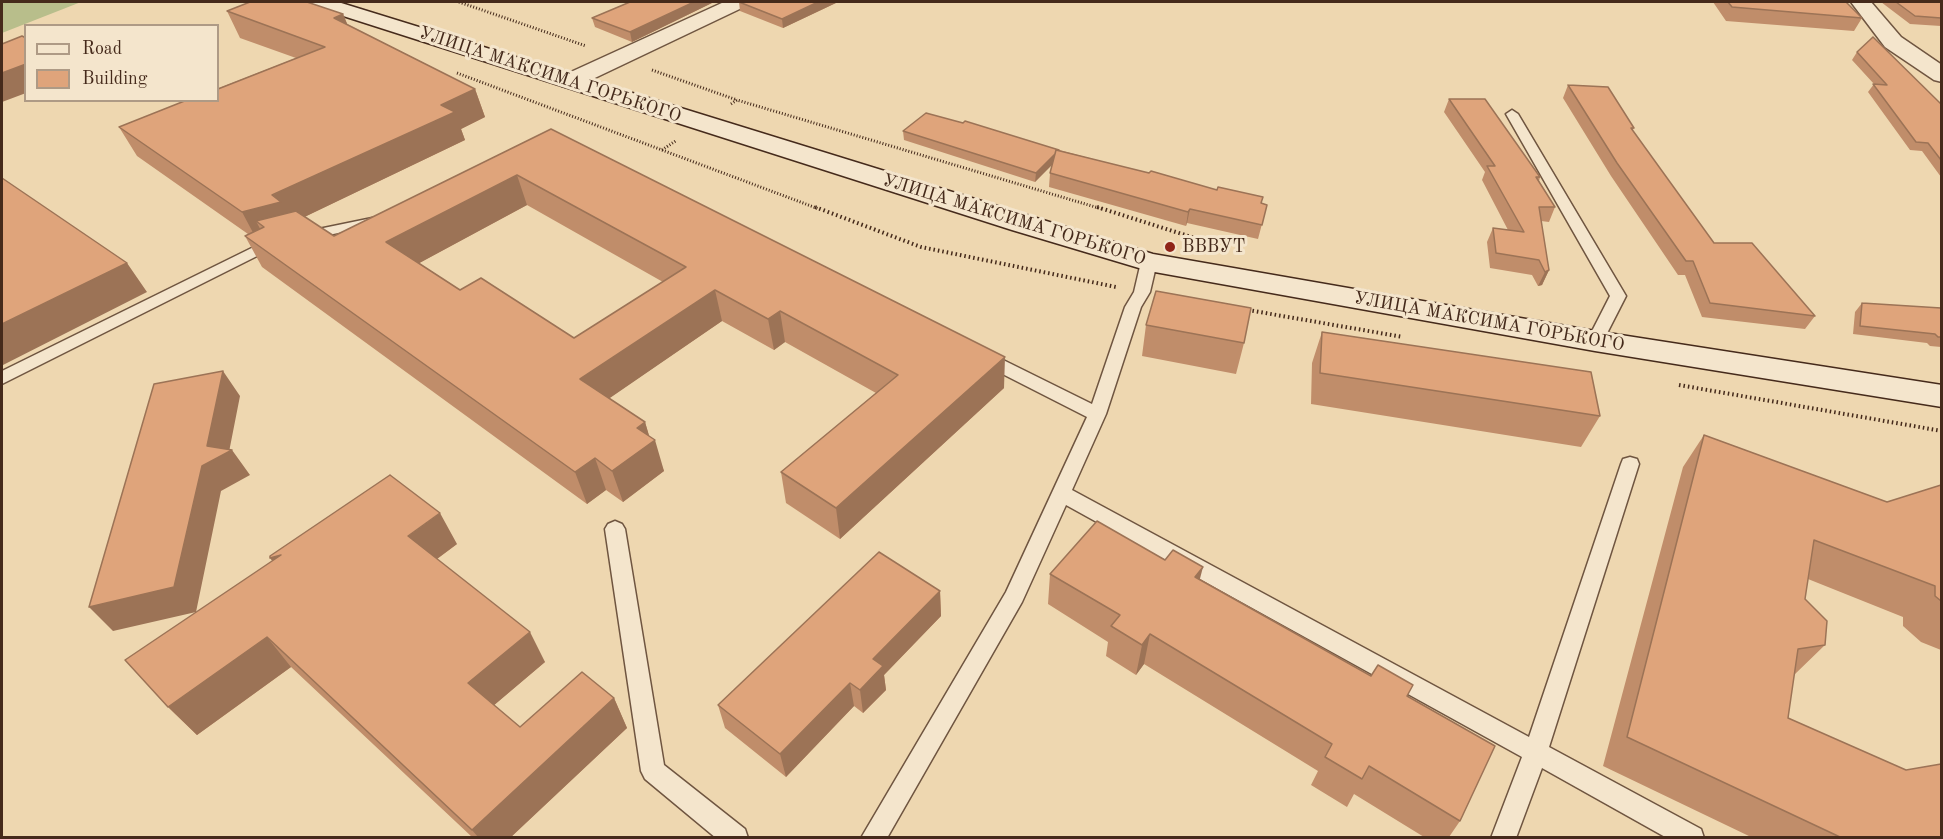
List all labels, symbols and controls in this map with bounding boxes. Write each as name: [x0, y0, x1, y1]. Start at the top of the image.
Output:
street label: УЛИЦА МАКСИМА ГОРЬКОГО: [416, 22, 684, 128]
legend: [24, 24, 219, 102]
text: Road: [82, 40, 122, 58]
text: Building: [82, 70, 147, 88]
street label: УЛИЦА МАКСИМА ГОРЬКОГО: [880, 170, 1148, 270]
place label: ВВВУТ: [1182, 236, 1245, 258]
marker: ВВВУТ: [1163, 240, 1177, 254]
street label: УЛИЦА МАКСИМА ГОРЬКОГО: [1352, 288, 1626, 356]

